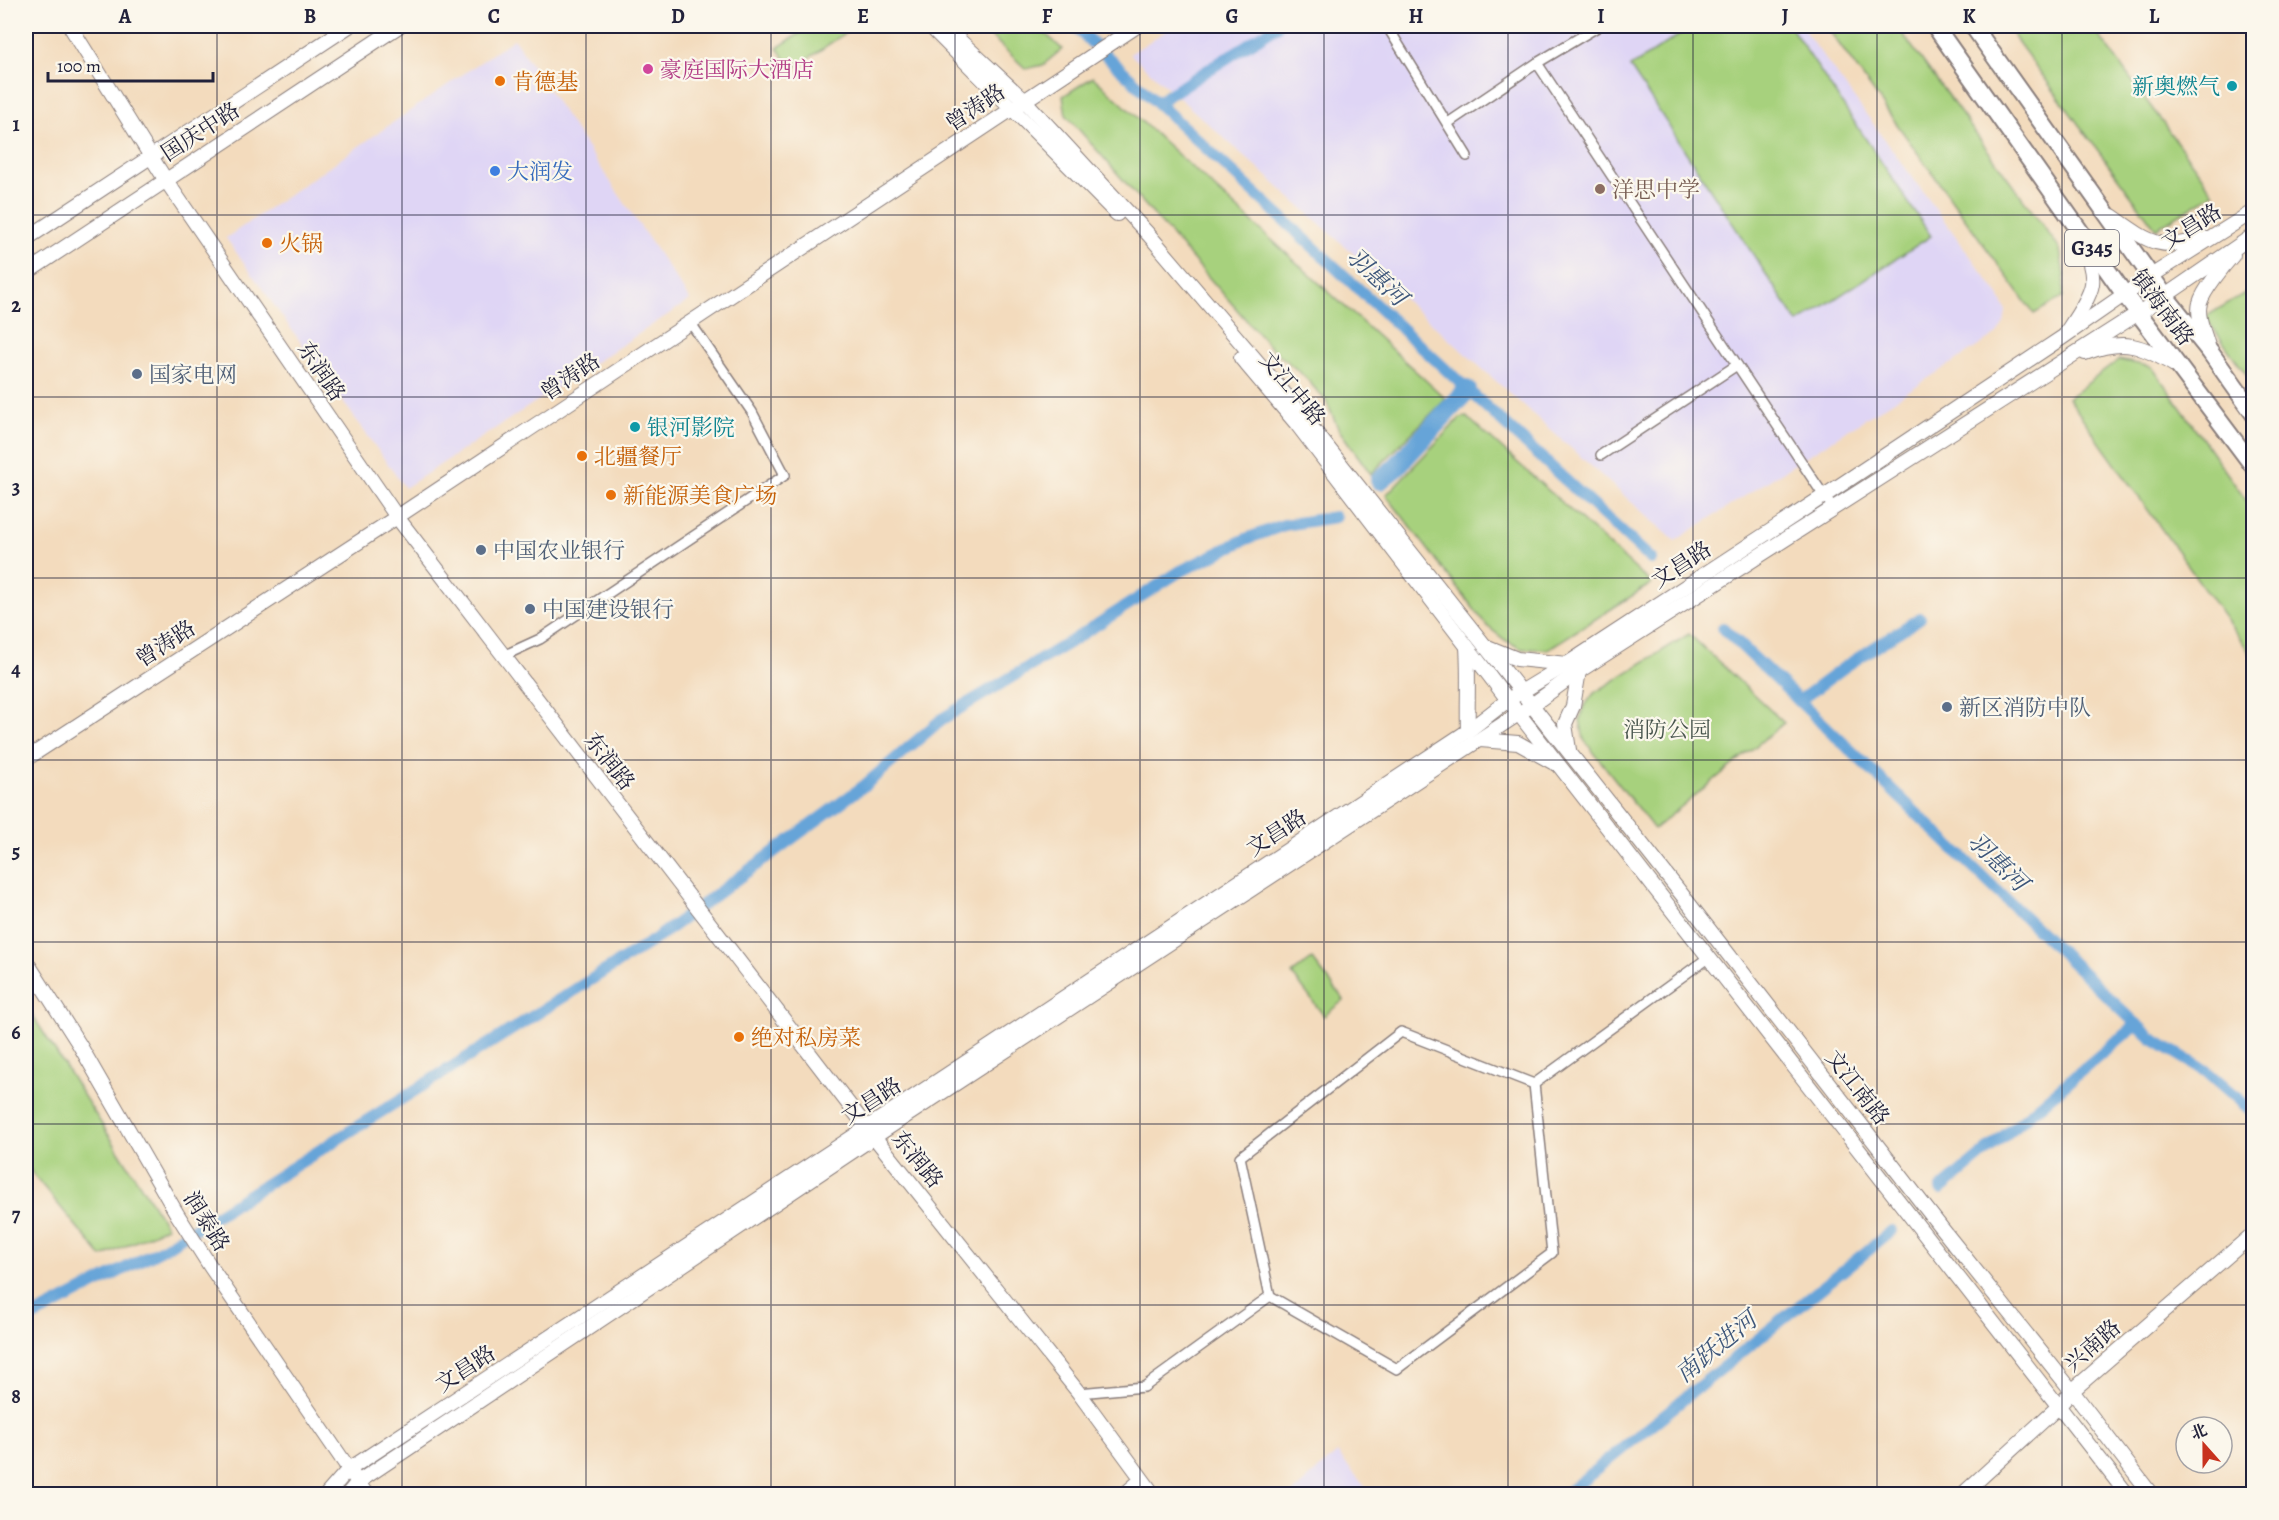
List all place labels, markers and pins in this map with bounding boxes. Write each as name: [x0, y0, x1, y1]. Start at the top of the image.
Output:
place label: 豪庭国际大酒店: [660, 55, 814, 85]
marker: 豪庭国际大酒店: [641, 62, 655, 76]
place label: 肯德基: [512, 67, 578, 97]
place label: 新奥燃气: [2132, 72, 2220, 102]
marker: 肯德基: [493, 74, 507, 88]
marker: 新奥燃气: [2225, 79, 2239, 93]
place label: 大润发: [507, 157, 573, 187]
marker: 大润发: [488, 164, 502, 178]
place label: 洋思中学: [1612, 175, 1700, 205]
marker: 洋思中学: [1593, 182, 1607, 196]
place label: 火锅: [279, 229, 323, 259]
marker: 火锅: [260, 236, 274, 250]
place label: 国家电网: [149, 360, 237, 390]
marker: 国家电网: [130, 367, 144, 381]
place label: 银河影院: [647, 413, 735, 443]
marker: 银河影院: [628, 420, 642, 434]
place label: 北疆餐厅: [594, 442, 682, 472]
marker: 北疆餐厅: [575, 449, 589, 463]
place label: 新能源美食广场: [623, 481, 777, 511]
marker: 新能源美食广场: [604, 488, 618, 502]
place label: 中国农业银行: [493, 536, 625, 566]
marker: 中国农业银行: [474, 543, 488, 557]
place label: 中国建设银行: [542, 595, 674, 625]
marker: 中国建设银行: [523, 602, 537, 616]
place label: 新区消防中队: [1959, 693, 2091, 723]
marker: 新区消防中队: [1940, 700, 1954, 714]
place label: 绝对私房菜: [751, 1023, 861, 1053]
marker: 绝对私房菜: [732, 1030, 746, 1044]

